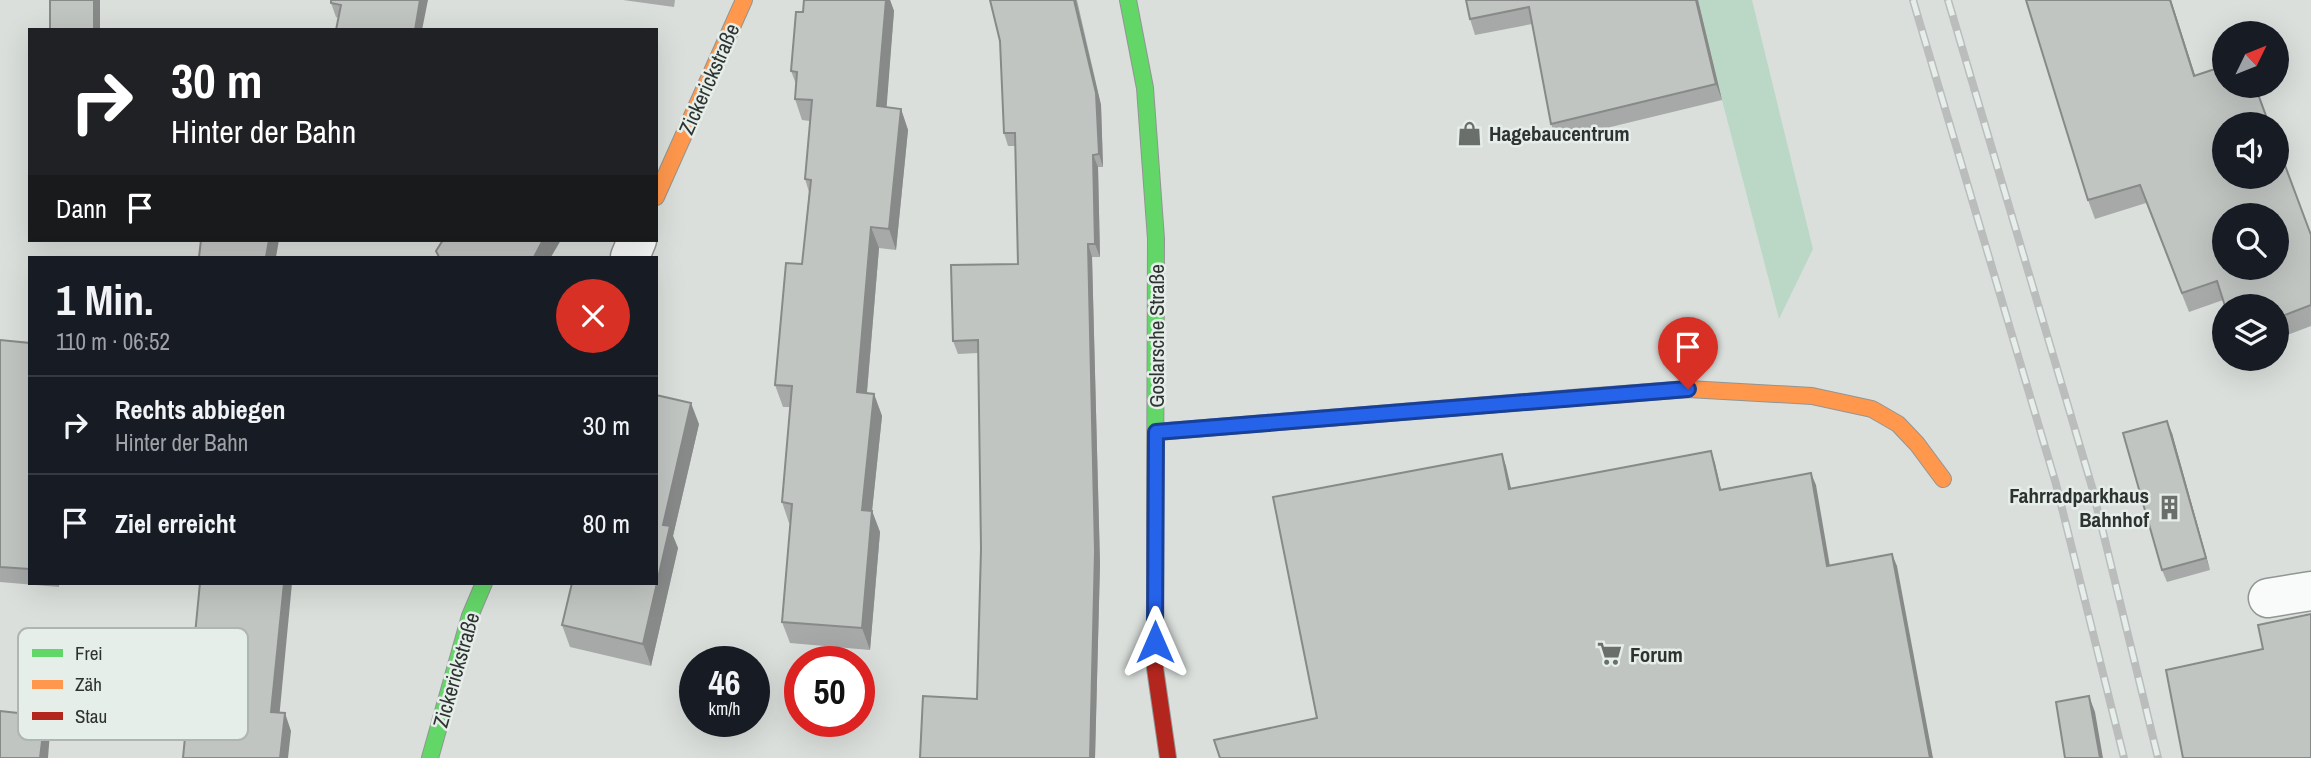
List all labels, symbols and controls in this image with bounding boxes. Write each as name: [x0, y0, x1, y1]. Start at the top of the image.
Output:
street label: Zickerickstraße: [672, 19, 746, 139]
north arrow: [2212, 21, 2289, 98]
map controls: [2212, 21, 2289, 371]
text: 30 m: [171, 47, 263, 113]
icon: right: [56, 56, 147, 147]
text: Hinter der Bahn: [171, 110, 356, 153]
button: sound: [2212, 112, 2289, 189]
shop icon: Hagebaucentrum: [1455, 119, 1483, 147]
place label: Hagebaucentrum: [1489, 119, 1630, 148]
icon: arrive: [121, 189, 159, 227]
text: Dann: [56, 191, 107, 226]
button: search: [2212, 203, 2289, 280]
street label: Goslarsche Straße: [1142, 264, 1171, 408]
text: 1 Min.: [56, 272, 154, 328]
button: close: [556, 279, 630, 353]
button: layers: [2212, 294, 2289, 371]
pin: [1658, 317, 1718, 389]
text: 110 m · 06:52: [56, 326, 170, 357]
icon: arrive: [1669, 328, 1707, 366]
text: Rechts abbiegen: [115, 392, 286, 427]
icon: right: [56, 406, 94, 444]
text: 30 m: [583, 408, 630, 443]
text: Hinter der Bahn: [115, 427, 248, 458]
place label: Fahrradparkhaus Bahnhof: [2009, 481, 2149, 534]
building icon: Fahrradparkhaus Bahnhof: [2155, 493, 2183, 521]
icon: arrive: [56, 504, 94, 542]
text: Ziel erreicht: [115, 506, 236, 541]
text: 80 m: [583, 506, 630, 541]
position arrow: [1118, 605, 1192, 679]
street label: Zickerickstraße: [426, 609, 486, 731]
legend: [18, 628, 248, 740]
text: Frei: [75, 640, 103, 666]
supermarket icon: Forum: [1596, 640, 1624, 668]
place label: Forum: [1630, 640, 1683, 669]
speed limit sign: 50: [784, 646, 875, 737]
text: 46: [709, 659, 740, 706]
text: Zäh: [75, 671, 102, 697]
text: km/h: [709, 696, 741, 721]
text: Stau: [75, 703, 107, 729]

